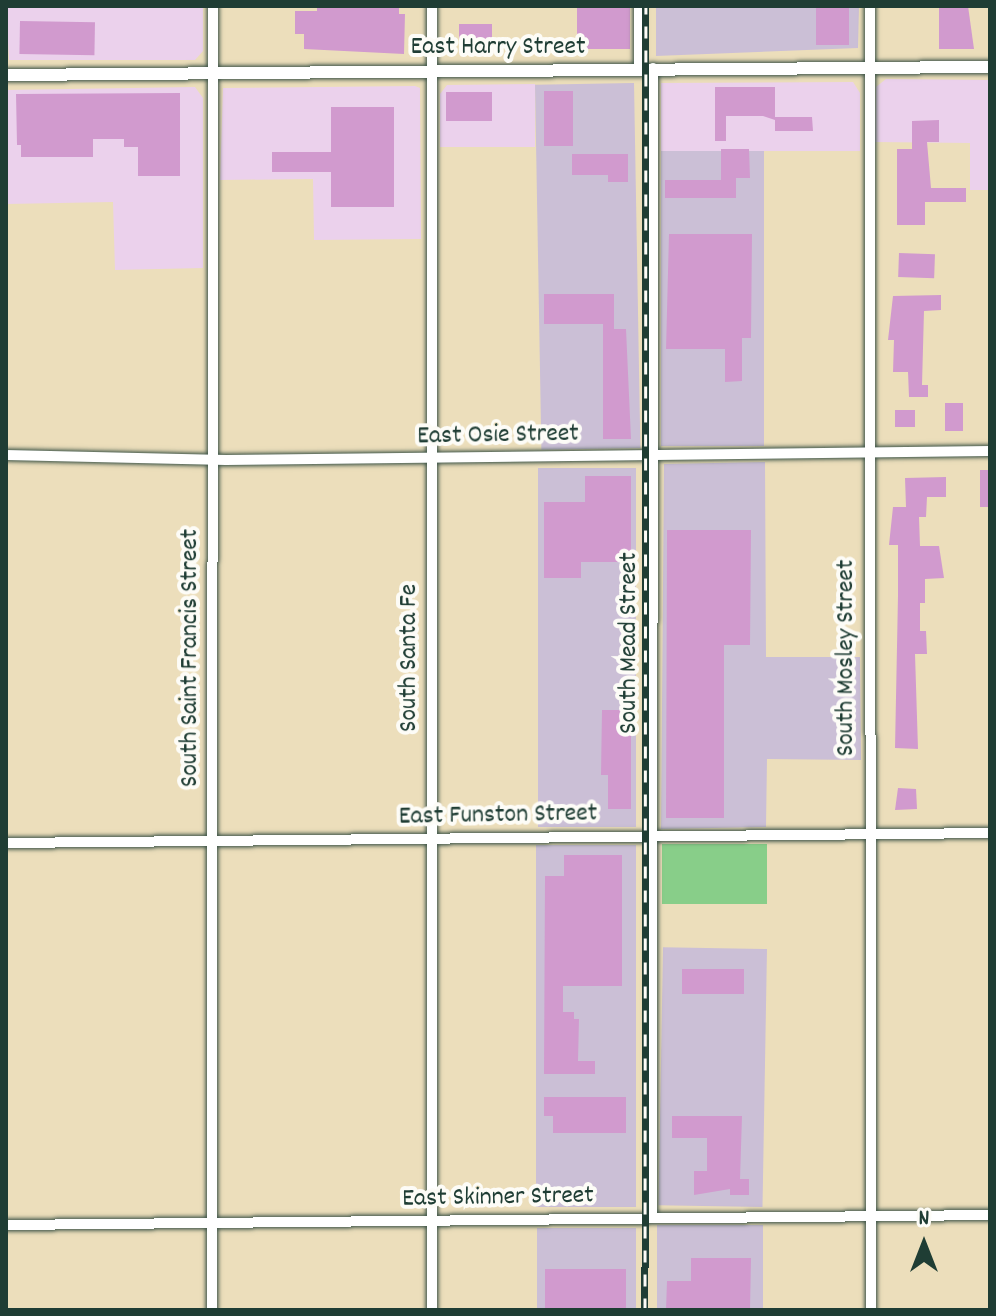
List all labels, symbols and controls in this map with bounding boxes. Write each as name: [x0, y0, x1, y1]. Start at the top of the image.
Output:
street label: East Harry Street: [411, 32, 585, 64]
street label: East Osie Street: [417, 419, 579, 453]
street label: South Saint Francis Street: [175, 529, 207, 787]
street label: South Mead Street: [614, 552, 646, 734]
street label: South Mosley Street: [831, 560, 863, 756]
street label: South Santa Fe: [394, 584, 426, 732]
street label: East Funston Street: [398, 799, 598, 833]
street label: East Skinner Street: [402, 1181, 594, 1215]
north arrow: [884, 1204, 964, 1284]
text: N: [919, 1204, 929, 1235]

